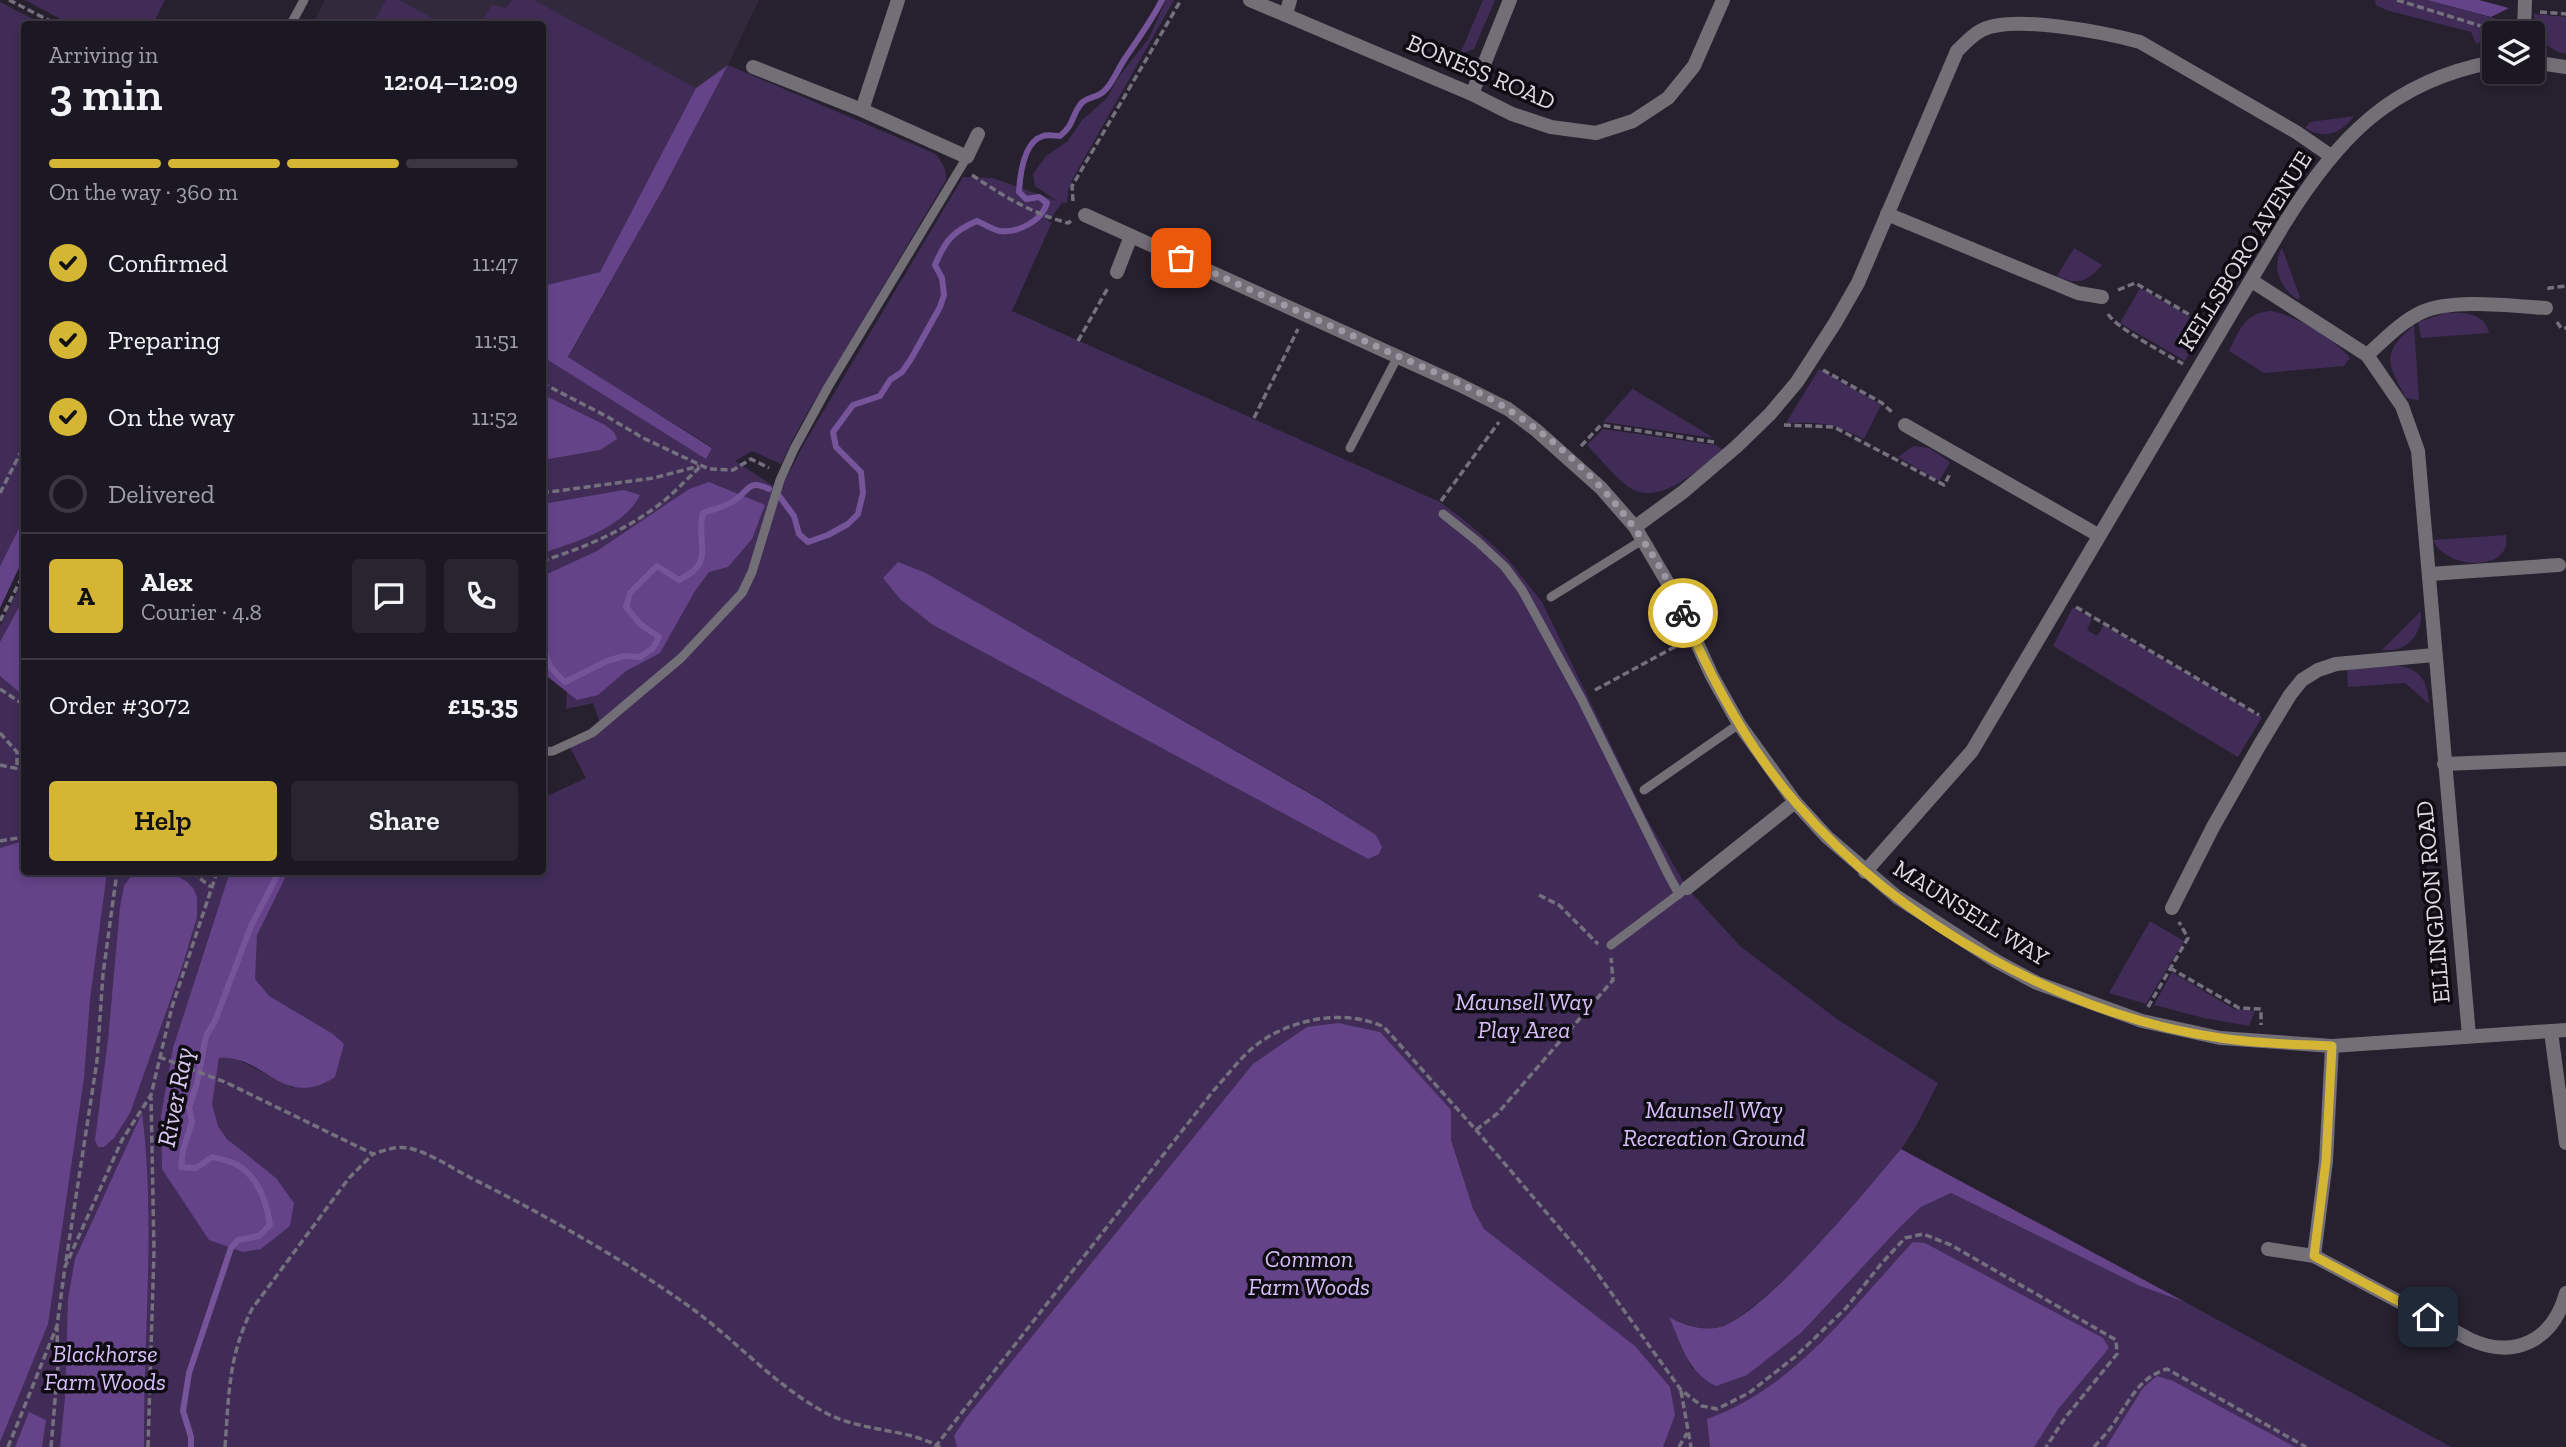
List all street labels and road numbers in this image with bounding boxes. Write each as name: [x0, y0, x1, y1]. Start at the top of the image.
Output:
street label: BONESS ROAD: [1403, 27, 1560, 116]
street label: KELLSBORO AVENUE: [2171, 146, 2318, 356]
street label: ELLINGDON ROAD: [2409, 800, 2456, 1005]
street label: MAUNSELL WAY: [1888, 853, 2054, 972]

